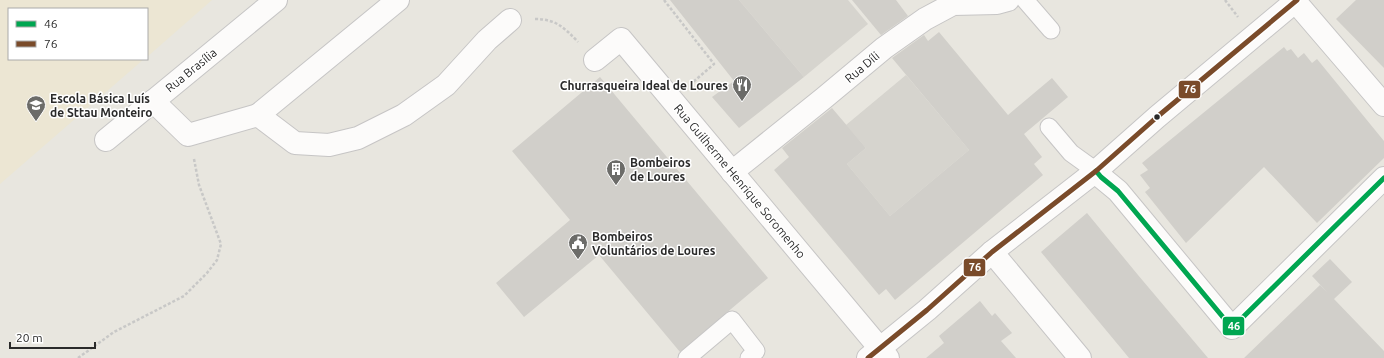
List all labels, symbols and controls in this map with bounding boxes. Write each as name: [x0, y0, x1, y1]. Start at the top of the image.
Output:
legend: [8, 8, 148, 60]
text: 46: [44, 17, 58, 30]
text: 76: [44, 37, 58, 50]
street label: Rua Brasília: [163, 45, 219, 95]
street label: Rua Díli: [842, 49, 882, 85]
restaurant icon: Churrasqueira Ideal de Loures: [731, 74, 753, 102]
place label: Churrasqueira Ideal de Loures: [560, 79, 728, 92]
line badge: 76: [1178, 80, 1201, 99]
text: 76: [1184, 83, 1196, 95]
place label: Escola Básica Luís de Sttau Monteiro: [50, 92, 153, 119]
school or university icon: Escola Básica Luís de Sttau Monteiro: [25, 94, 47, 122]
street label: Rua Guilherme Henrique Soromenho: [672, 101, 808, 261]
unlabelled marker: [1152, 112, 1162, 122]
place label: Bombeiros de Loures: [630, 156, 691, 183]
building icon: Bombeiros de Loures: [605, 158, 627, 186]
place label: Bombeiros Voluntários de Loures: [592, 230, 716, 257]
public building icon: Bombeiros Voluntários de Loures: [567, 232, 589, 260]
line badge: 76: [963, 258, 986, 277]
text: 76: [969, 261, 981, 273]
line badge: 46: [1222, 316, 1245, 336]
text: 46: [1228, 320, 1240, 332]
scale bar: [10, 324, 95, 350]
text: 20 m: [16, 331, 43, 344]

